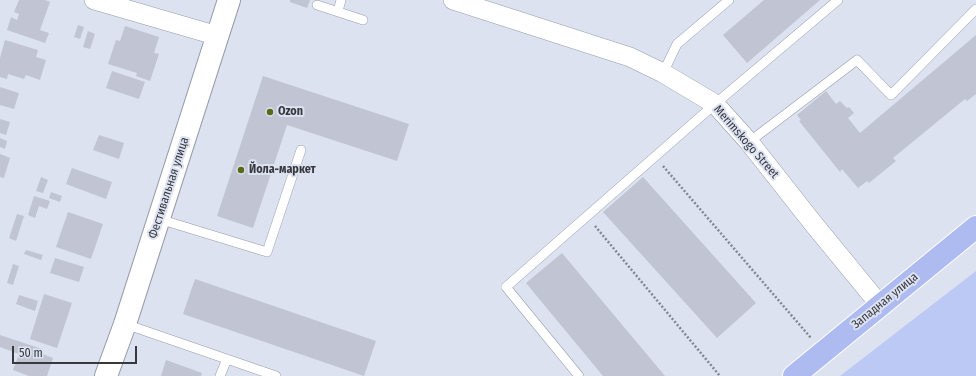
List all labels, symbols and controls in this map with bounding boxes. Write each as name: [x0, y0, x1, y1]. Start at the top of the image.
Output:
street label: Merimskogo Street: [710, 103, 782, 181]
place label: Ozon: [278, 105, 303, 119]
marker: Ozon: [265, 107, 275, 117]
street label: Фестивальная улица: [146, 135, 192, 241]
place label: Йола-маркет: [249, 163, 316, 177]
marker: Йола-маркет: [236, 165, 246, 175]
street label: Западная улица: [849, 270, 921, 332]
scale bar: [14, 338, 139, 364]
text: 50 m: [19, 346, 43, 360]

